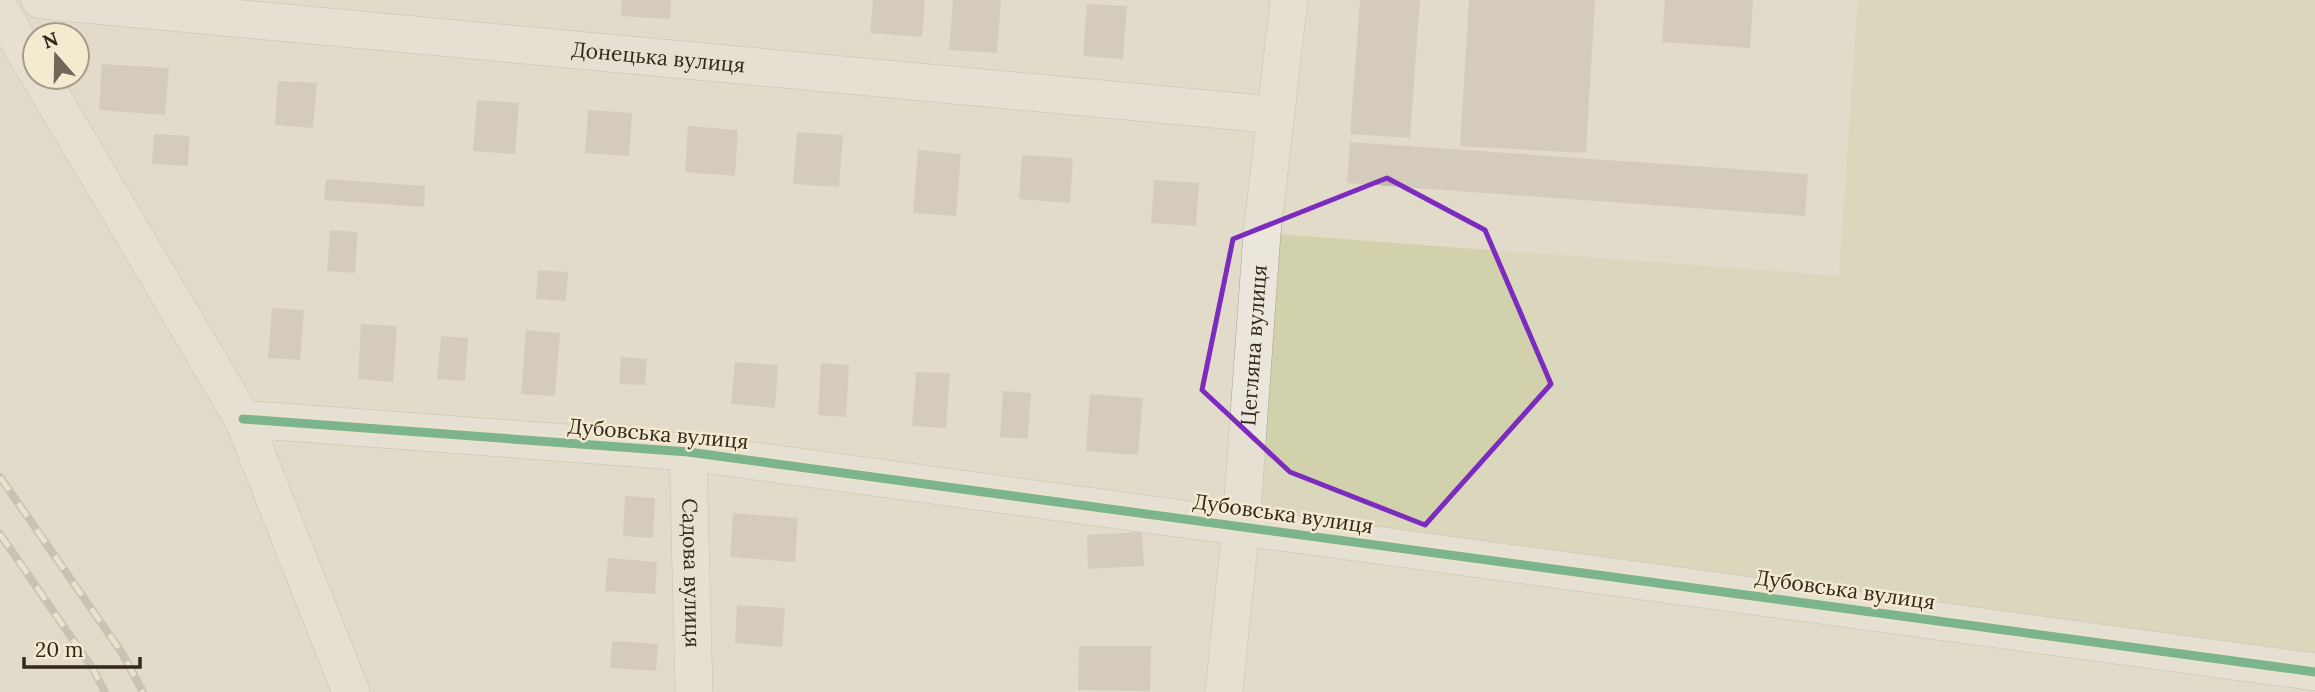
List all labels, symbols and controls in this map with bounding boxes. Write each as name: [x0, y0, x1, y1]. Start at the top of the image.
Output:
north arrow: [21, 21, 91, 91]
text: N: [39, 26, 61, 54]
street label: Донецька вулиця: [570, 36, 746, 79]
street label: Цегляна вулиця: [1234, 264, 1273, 427]
street label: Дубовська вулиця: [566, 412, 750, 455]
street label: Дубовська вулиця: [1191, 487, 1375, 540]
street label: Садова вулиця: [676, 498, 707, 648]
street label: Дубовська вулиця: [1753, 563, 1937, 616]
scale bar: [24, 626, 140, 670]
text: 20 m: [35, 636, 84, 663]

